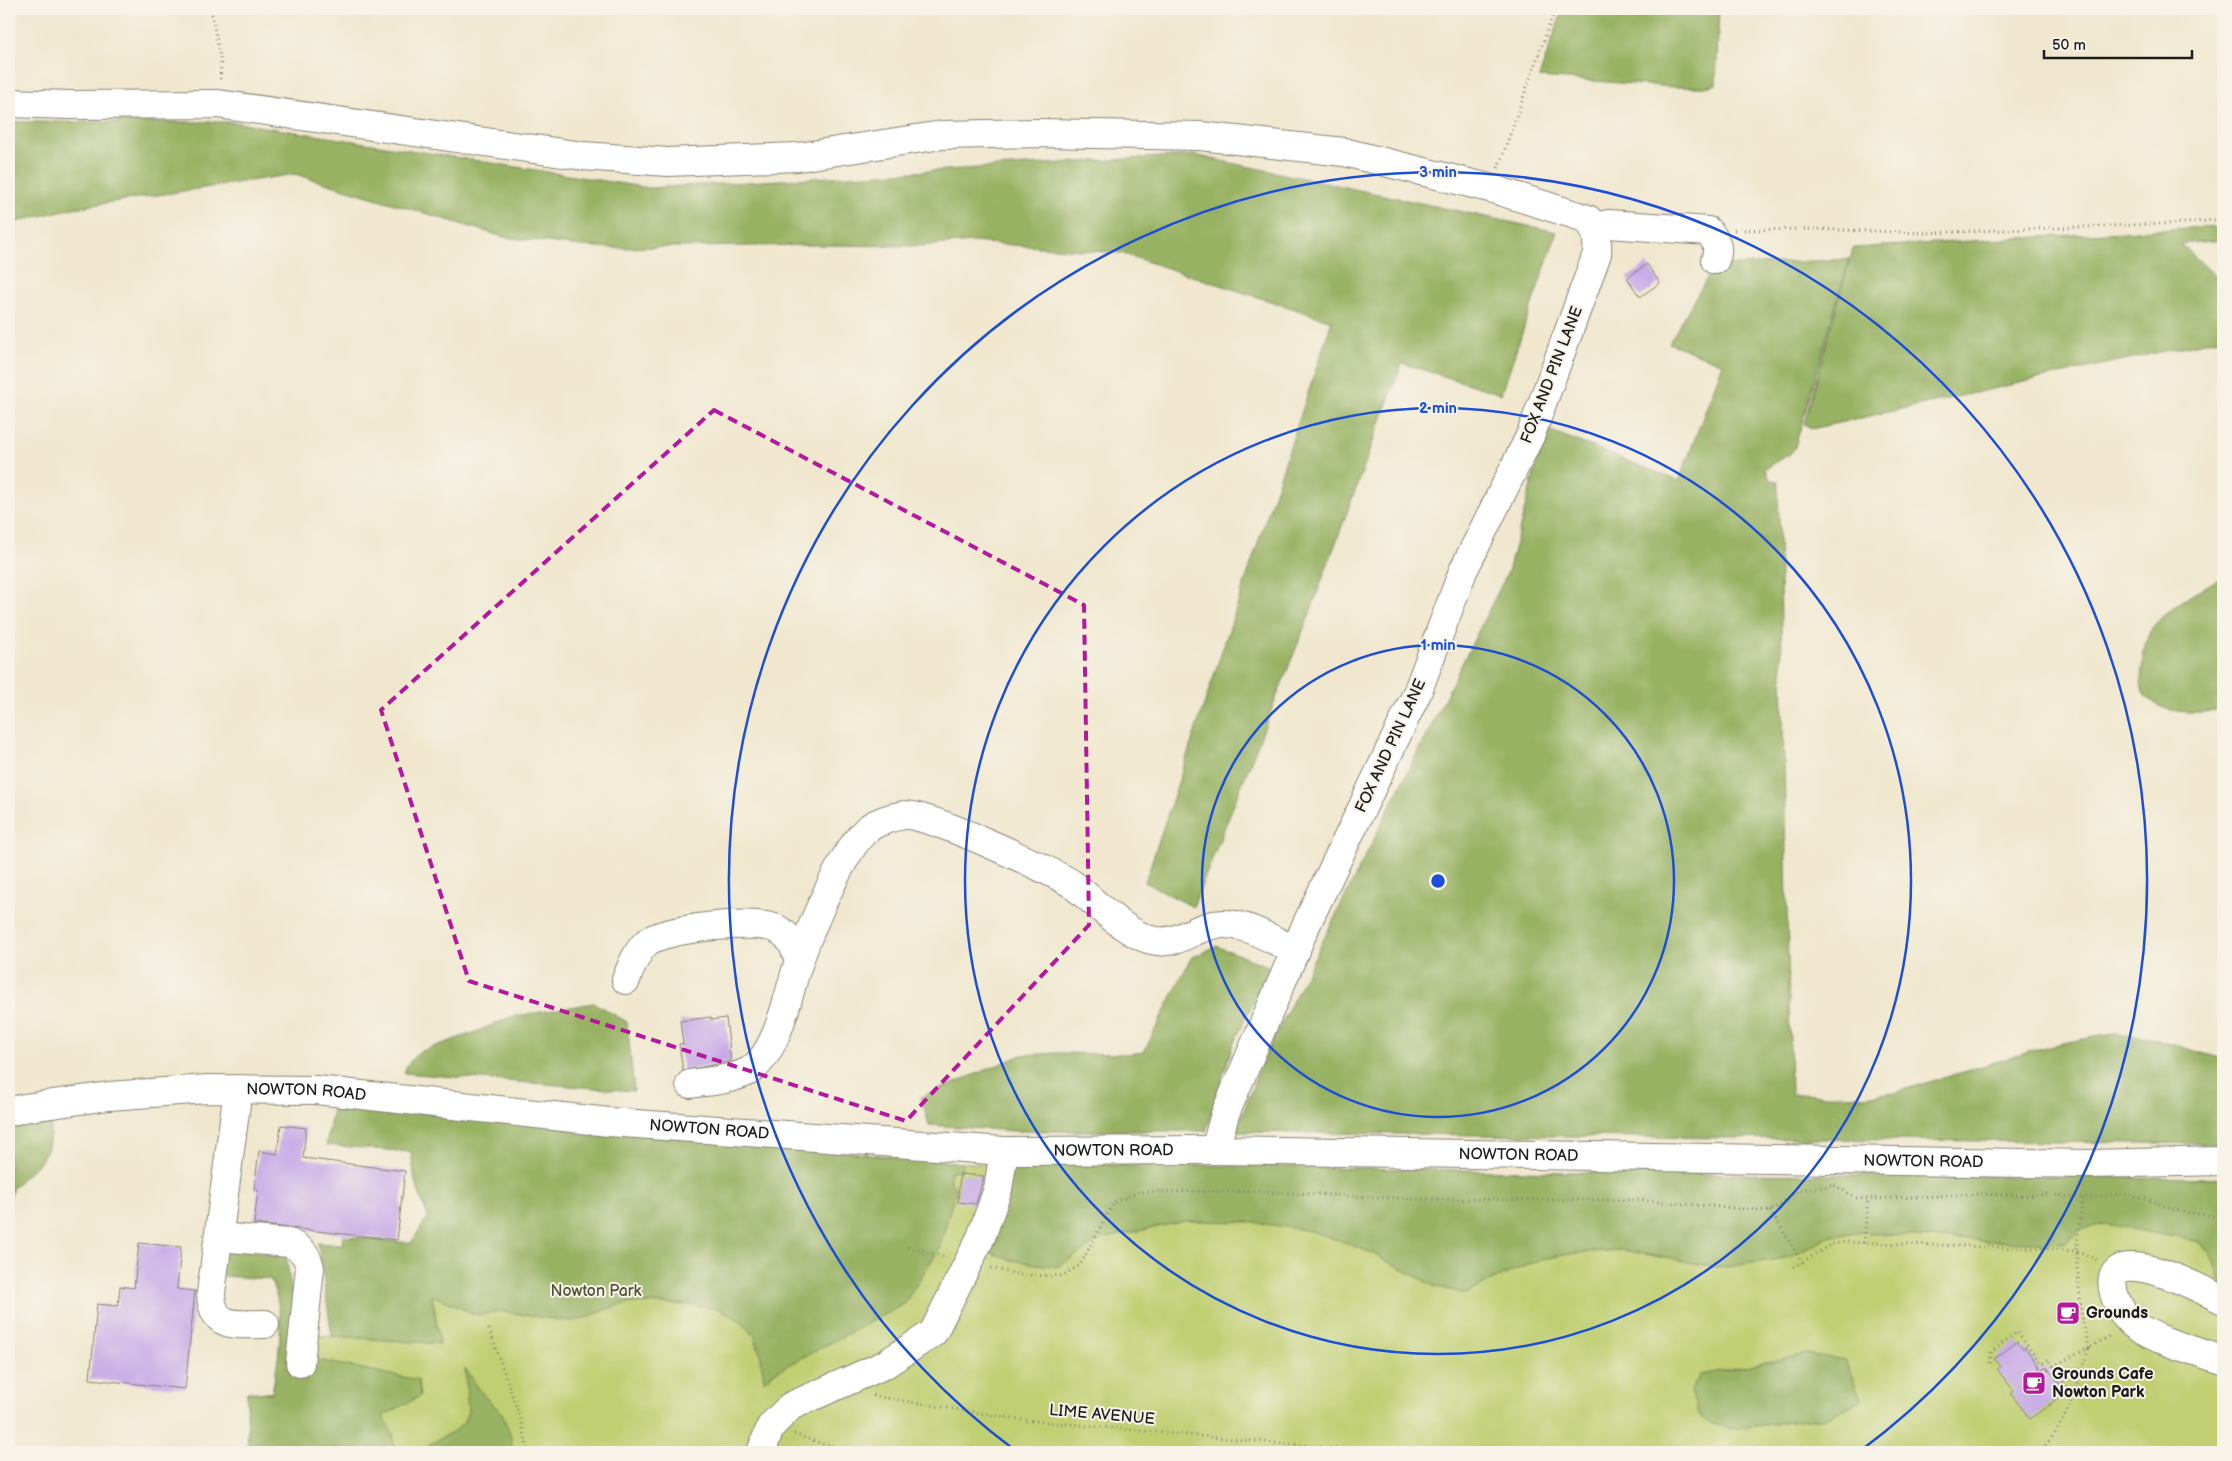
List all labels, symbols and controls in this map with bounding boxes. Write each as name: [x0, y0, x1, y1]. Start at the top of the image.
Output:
scale bar: [2044, 28, 2192, 60]
text: 50 m: [2052, 36, 2086, 55]
text: 3 min: [1419, 163, 1457, 182]
street label: FOX AND PIN LANE: [1517, 304, 1587, 446]
text: 2 min: [1419, 399, 1457, 418]
text: 1 min: [1420, 636, 1456, 655]
street label: FOX AND PIN LANE: [1352, 676, 1430, 816]
centre of rings: [1429, 872, 1447, 890]
street label: NOWTON ROAD: [246, 1080, 367, 1105]
street label: NOWTON ROAD: [649, 1115, 770, 1143]
street label: NOWTON ROAD: [1053, 1141, 1174, 1160]
street label: NOWTON ROAD: [1458, 1144, 1579, 1165]
street label: NOWTON ROAD: [1863, 1151, 1984, 1172]
park label: Nowton Park: [551, 1282, 642, 1301]
cafe icon: Grounds: [2055, 1300, 2081, 1326]
place label: Grounds: [2086, 1304, 2148, 1323]
place label: Grounds Cafe Nowton Park: [2052, 1365, 2154, 1402]
cafe icon: Grounds Cafe Nowton Park: [2021, 1370, 2047, 1396]
street label: LIME AVENUE: [1048, 1401, 1156, 1429]

